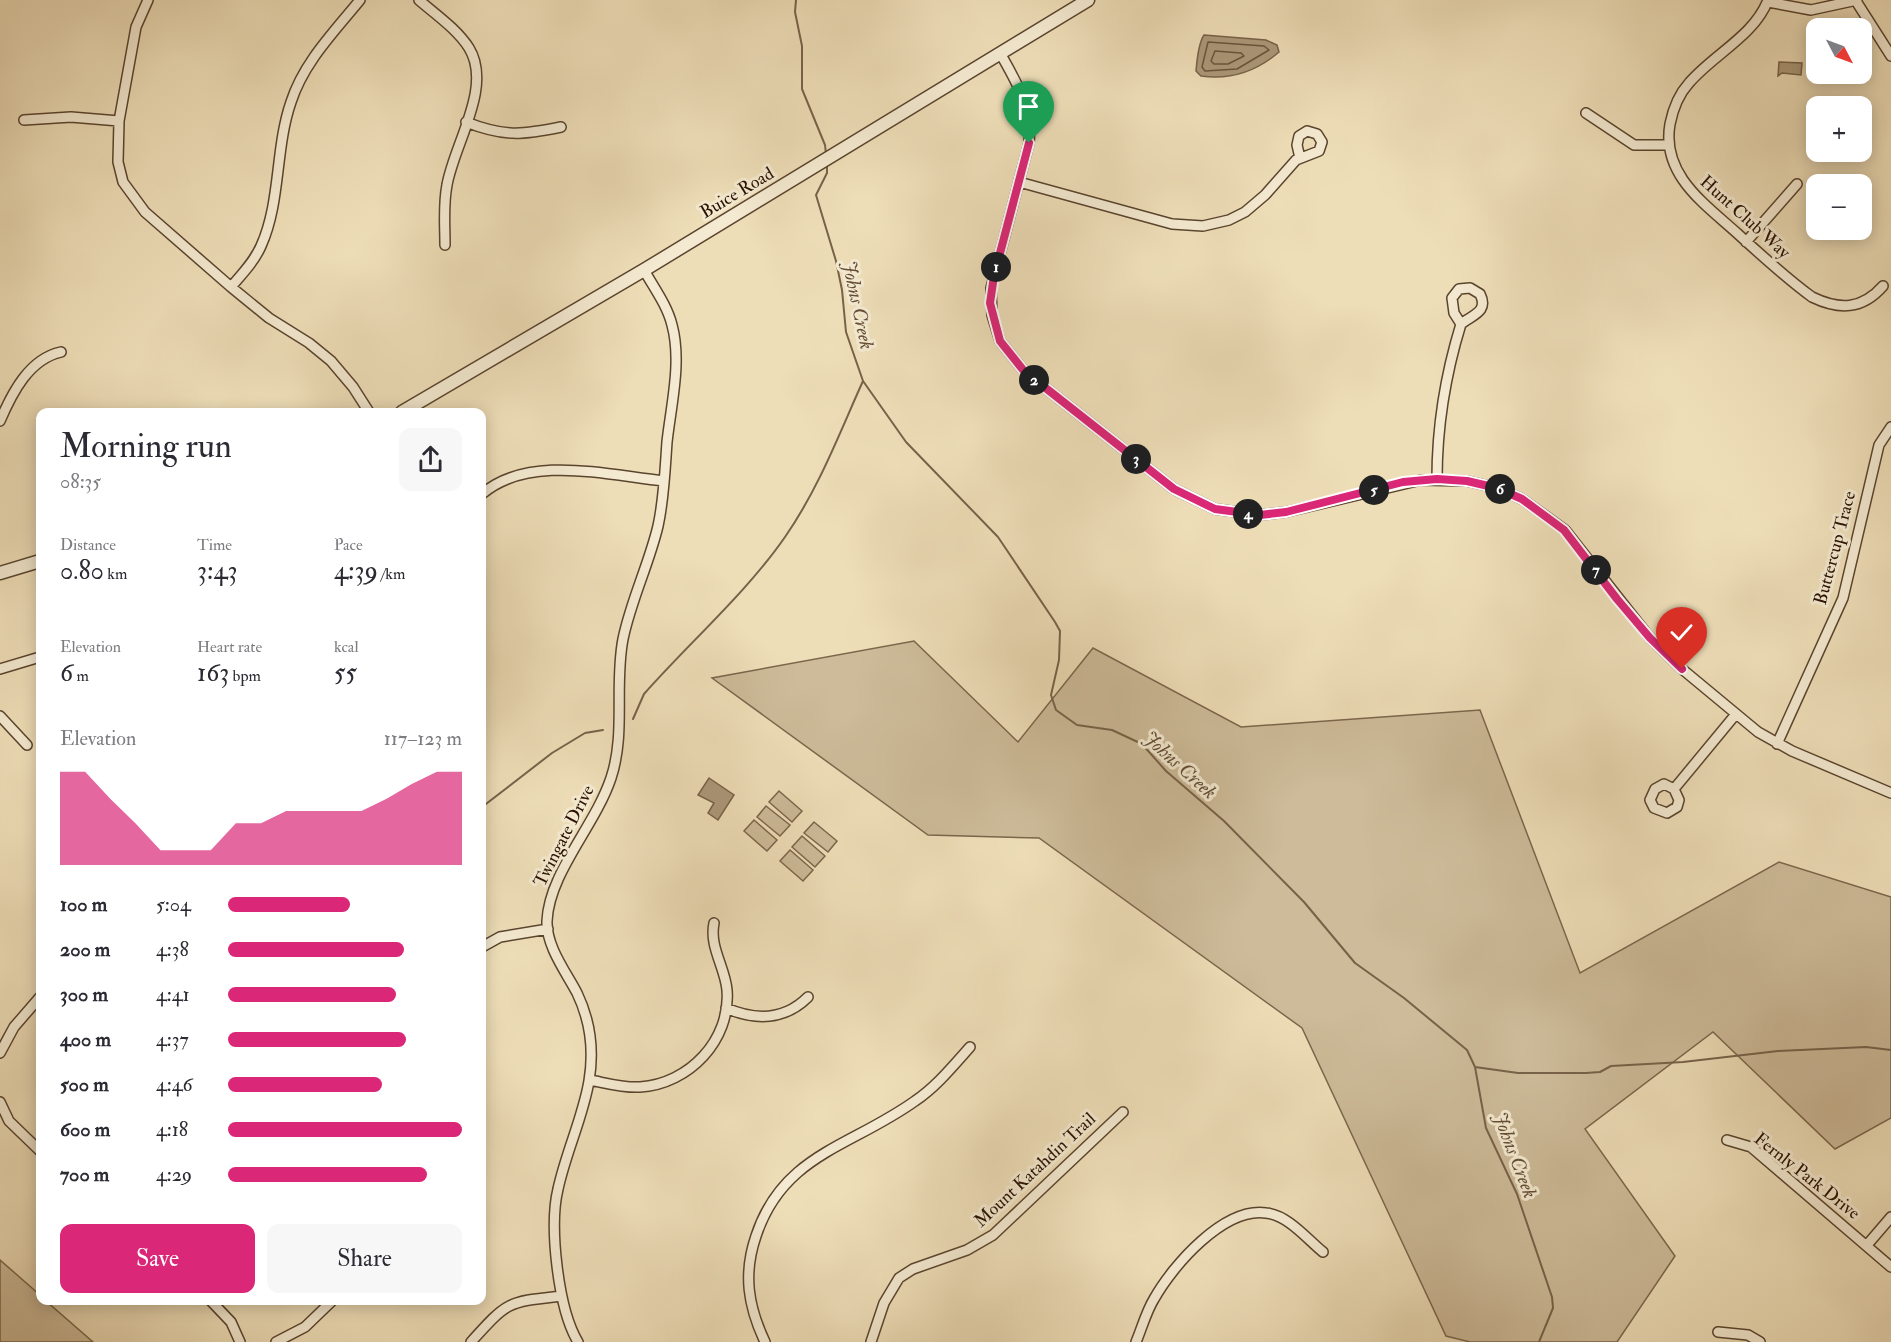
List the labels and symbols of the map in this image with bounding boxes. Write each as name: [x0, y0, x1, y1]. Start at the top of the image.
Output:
north arrow: [1806, 18, 1872, 84]
pin: [1003, 81, 1054, 143]
street label: Buice Road: [696, 162, 778, 224]
street label: Hunt Club Way: [1695, 170, 1796, 264]
pin: 1: [981, 252, 1011, 282]
water label: Johns Creek: [836, 258, 880, 352]
pin: 2: [1019, 365, 1049, 395]
pin: 3: [1121, 444, 1151, 474]
pin: 6: [1485, 474, 1515, 504]
pin: 5: [1359, 475, 1389, 505]
street label: Buttercup Trace: [1809, 488, 1861, 607]
pin: 4: [1233, 499, 1263, 529]
pin: 7: [1581, 555, 1611, 585]
pin: [1656, 607, 1707, 669]
water label: Johns Creek: [1138, 726, 1222, 804]
street label: Twingate Drive: [529, 781, 600, 891]
street label: Mount Katahdin Trail: [969, 1107, 1101, 1232]
water label: Johns Creek: [1487, 1108, 1543, 1202]
street label: Fernly Park Drive: [1749, 1127, 1865, 1225]

